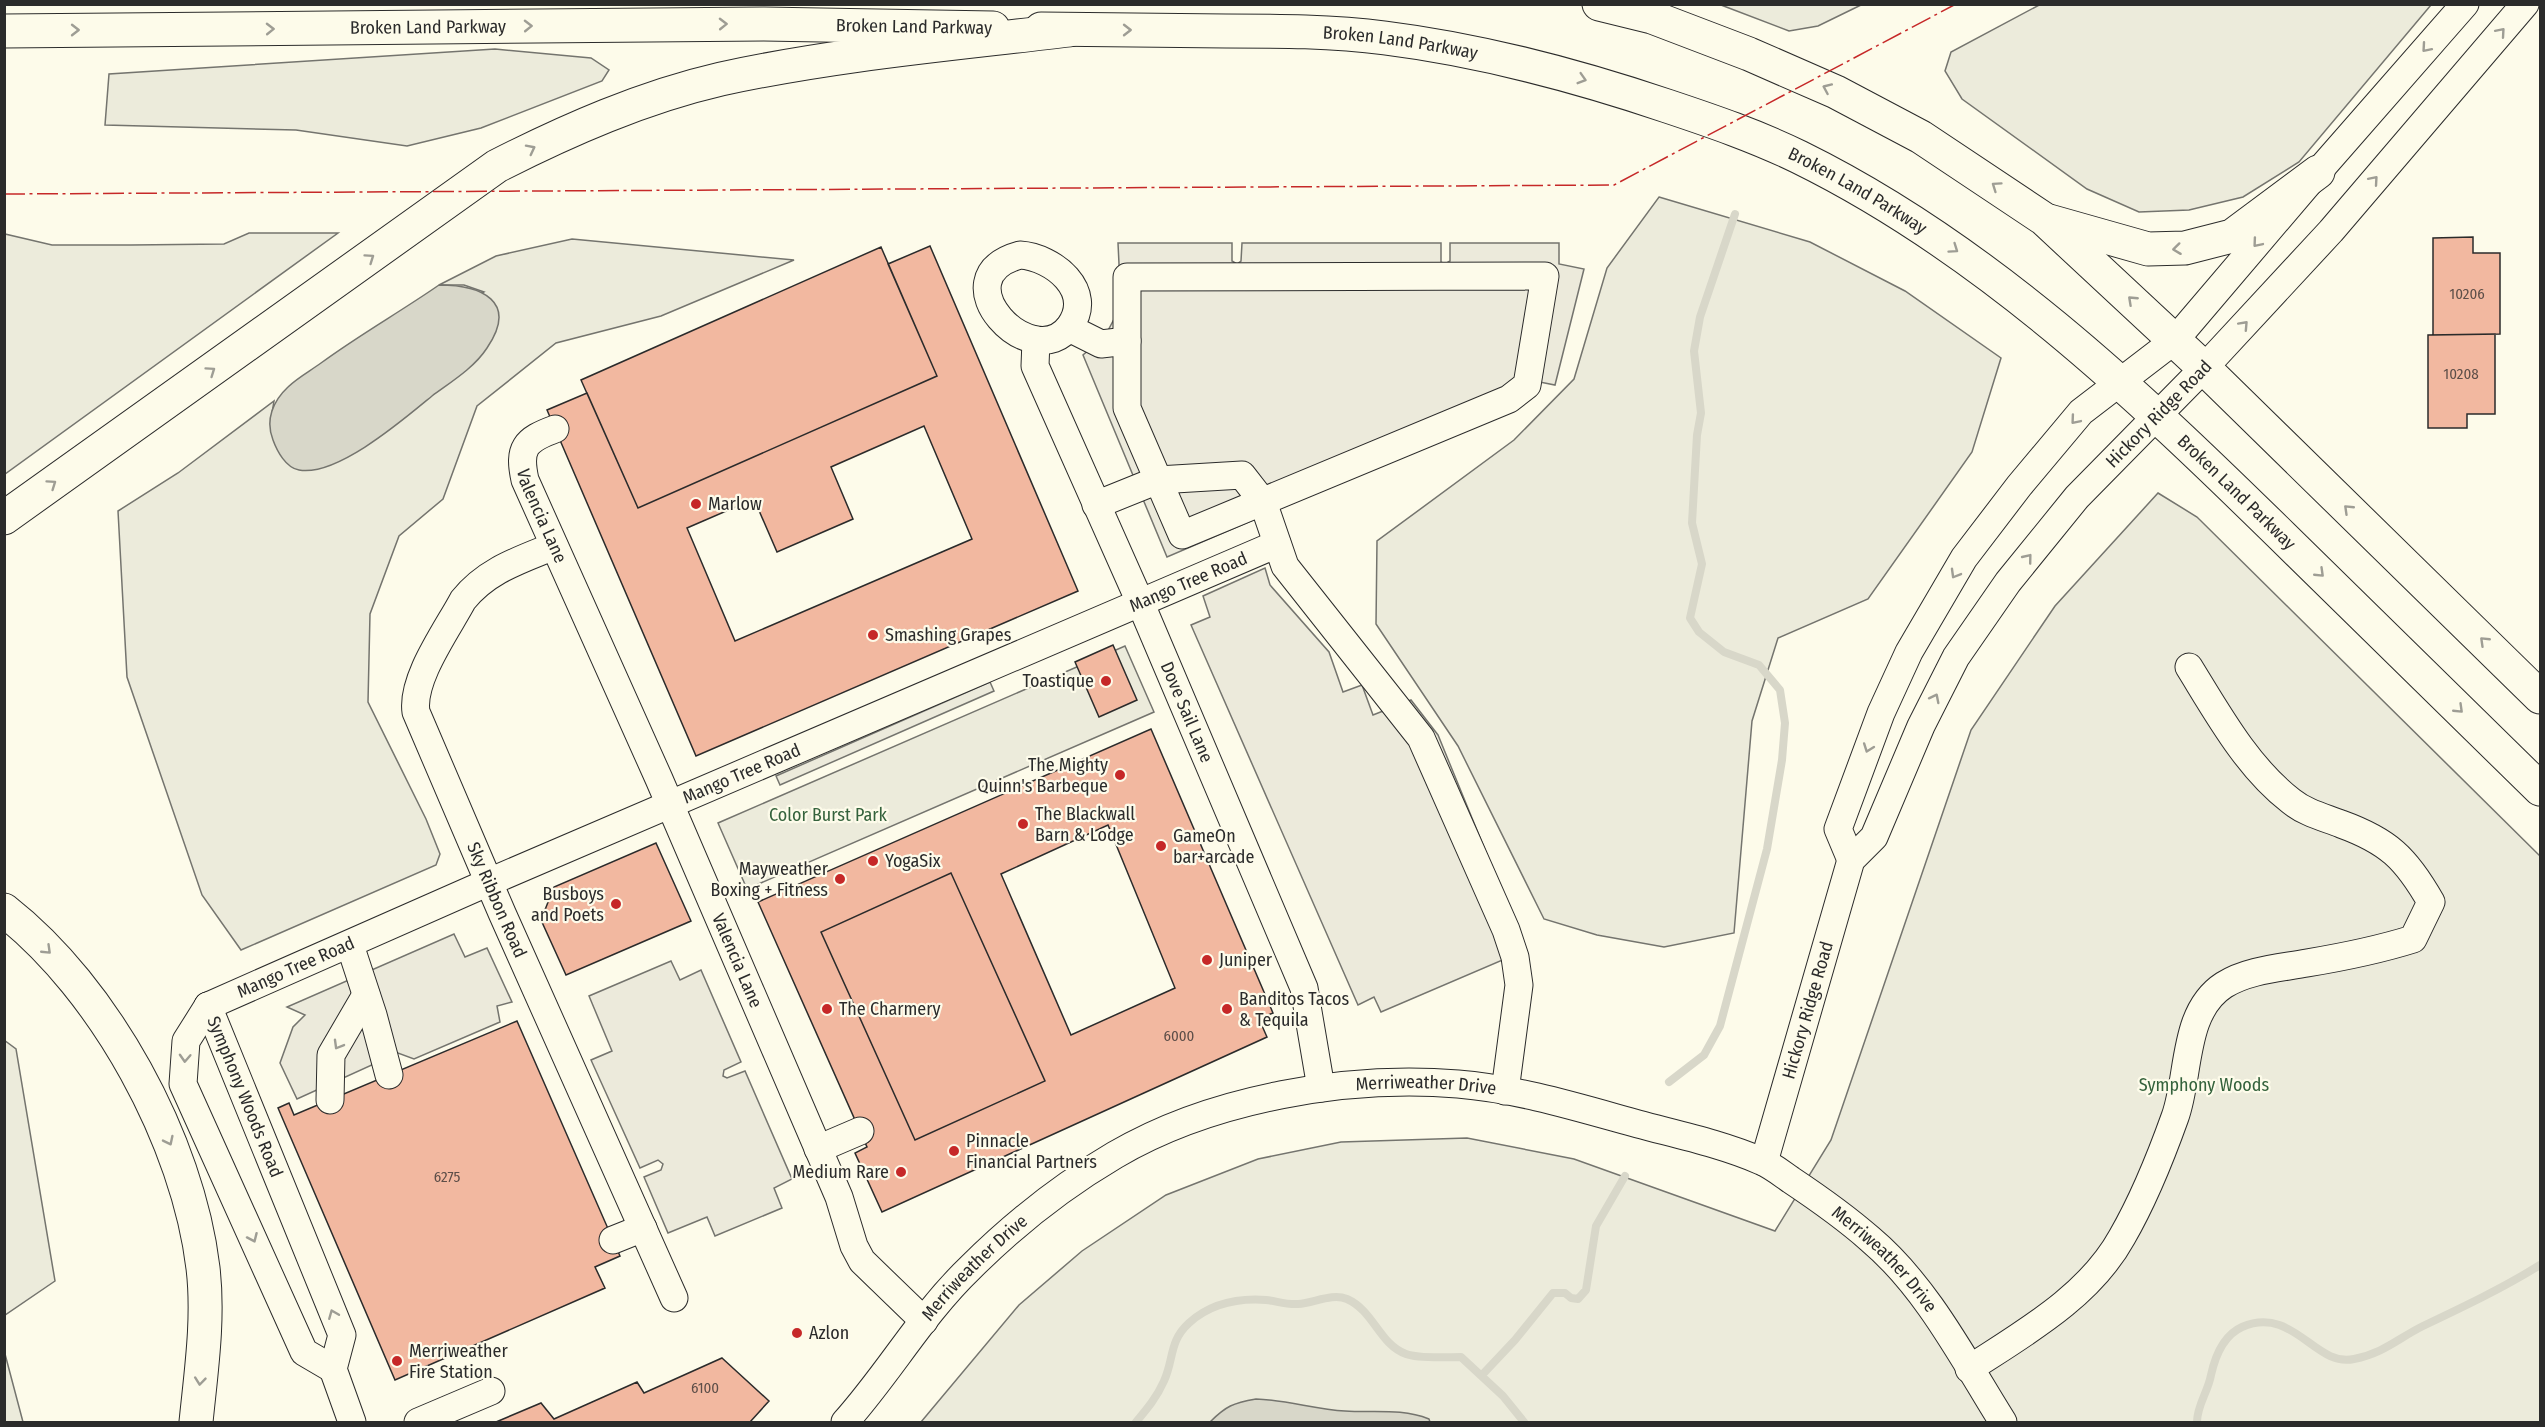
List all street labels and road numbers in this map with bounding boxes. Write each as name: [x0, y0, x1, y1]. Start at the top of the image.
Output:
street label: Broken Land Parkway: [836, 14, 992, 39]
street label: Broken Land Parkway: [350, 15, 506, 39]
street label: Broken Land Parkway: [1322, 22, 1480, 64]
street label: Broken Land Parkway: [1785, 142, 1931, 239]
street label: Hickory Ridge Road: [2101, 356, 2217, 472]
street label: Broken Land Parkway: [2173, 430, 2300, 554]
street label: Valencia Lane: [512, 467, 572, 566]
street label: Mango Tree Road: [1126, 547, 1250, 617]
street label: Dove Sail Lane: [1156, 658, 1218, 766]
street label: Mango Tree Road: [679, 739, 804, 809]
street label: Sky Ribbon Road: [462, 839, 532, 961]
street label: Valencia Lane: [707, 910, 767, 1011]
street label: Mango Tree Road: [234, 932, 358, 1003]
street label: Hickory Ridge Road: [1777, 939, 1838, 1082]
street label: Symphony Woods Road: [202, 1013, 288, 1181]
street label: Merriweather Drive: [1355, 1071, 1498, 1100]
street label: Merriweather Drive: [1827, 1201, 1942, 1316]
street label: Merriweather Drive: [917, 1210, 1032, 1325]

